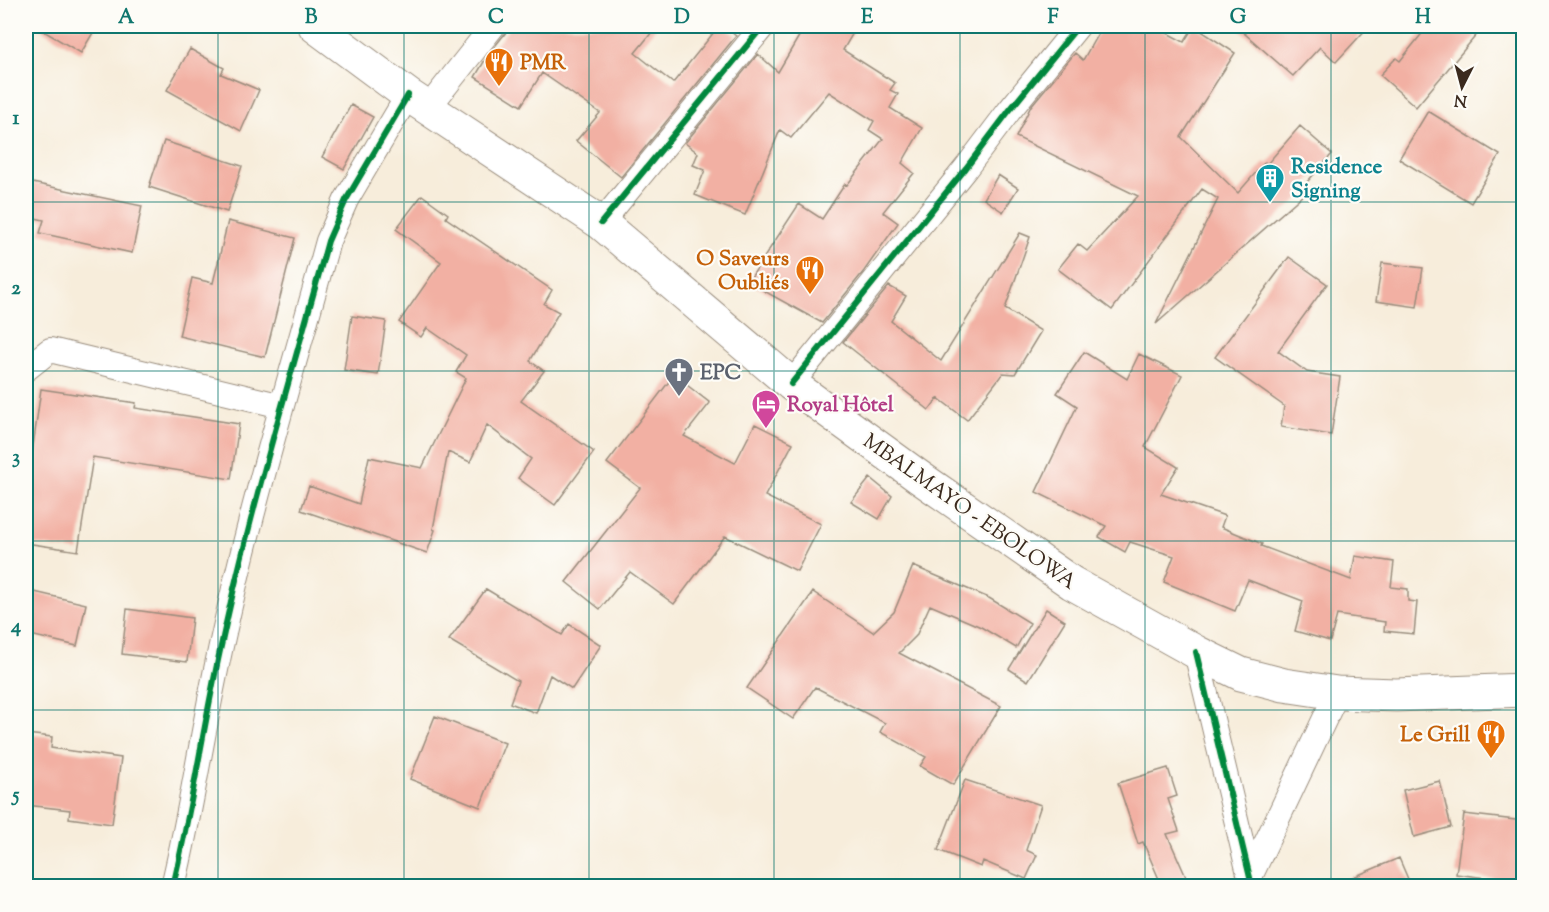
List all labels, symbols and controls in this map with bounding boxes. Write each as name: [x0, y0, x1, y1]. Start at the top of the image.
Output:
text: A: [118, 4, 135, 33]
text: B: [305, 4, 318, 33]
text: C: [488, 4, 504, 33]
text: D: [674, 4, 690, 33]
text: E: [861, 4, 874, 33]
text: F: [1047, 4, 1059, 33]
text: G: [1230, 4, 1247, 33]
text: H: [1415, 4, 1431, 33]
restaurant icon: PMR: [483, 46, 515, 88]
place label: PMR: [520, 49, 567, 79]
north arrow: [1432, 57, 1492, 117]
text: N: [1453, 87, 1468, 112]
text: 1: [13, 105, 20, 134]
place label: Residence Signing: [1291, 153, 1383, 207]
building icon: Residence Signing: [1254, 162, 1286, 204]
place label: O Saveurs Oubliés: [696, 245, 789, 299]
restaurant icon: O Saveurs Oubliés: [794, 254, 826, 296]
text: 2: [11, 275, 21, 304]
church icon: EPC: [663, 356, 695, 398]
place label: EPC: [700, 359, 741, 389]
hotel icon: Royal Hôtel: [750, 388, 782, 430]
place label: Royal Hôtel: [787, 391, 894, 421]
street label: MBALMAYO - EBOLOWA: [856, 427, 1082, 598]
text: 3: [12, 444, 20, 473]
text: 4: [10, 613, 21, 642]
restaurant icon: Le Grill: [1475, 718, 1507, 760]
place label: Le Grill: [1400, 721, 1470, 751]
text: 5: [11, 782, 20, 811]

